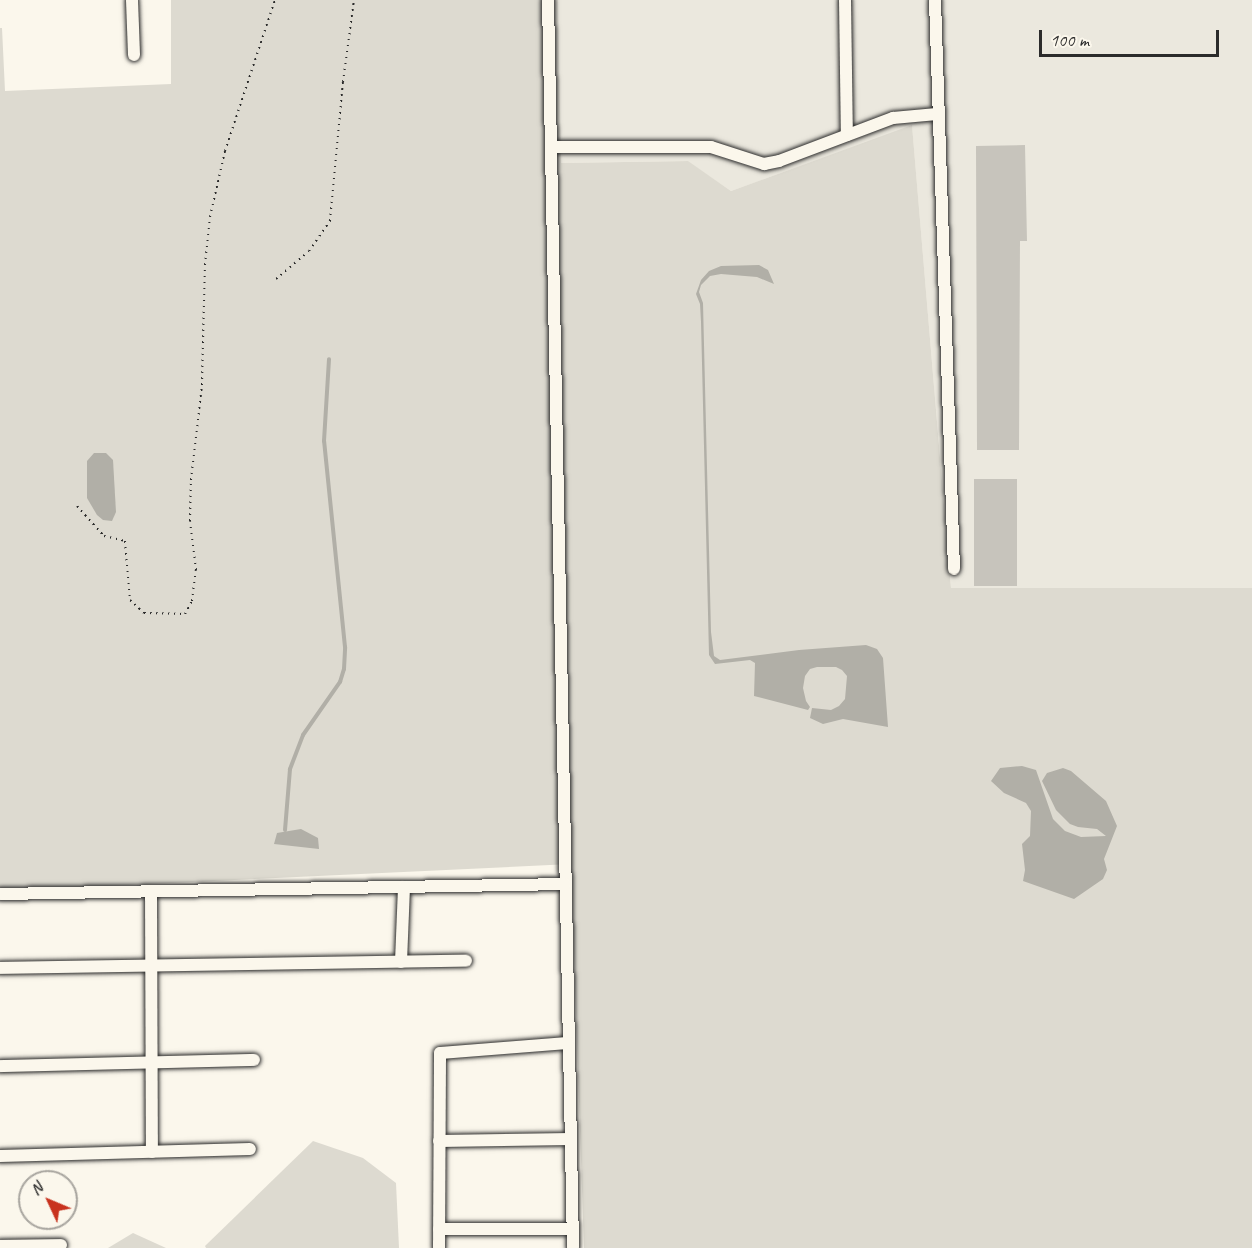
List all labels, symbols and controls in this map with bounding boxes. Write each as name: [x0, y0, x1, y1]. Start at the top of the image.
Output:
scale bar: [1042, 18, 1222, 56]
text: 100 m: [1050, 29, 1089, 51]
north arrow: [18, 1170, 78, 1230]
text: N: [26, 1178, 47, 1199]

